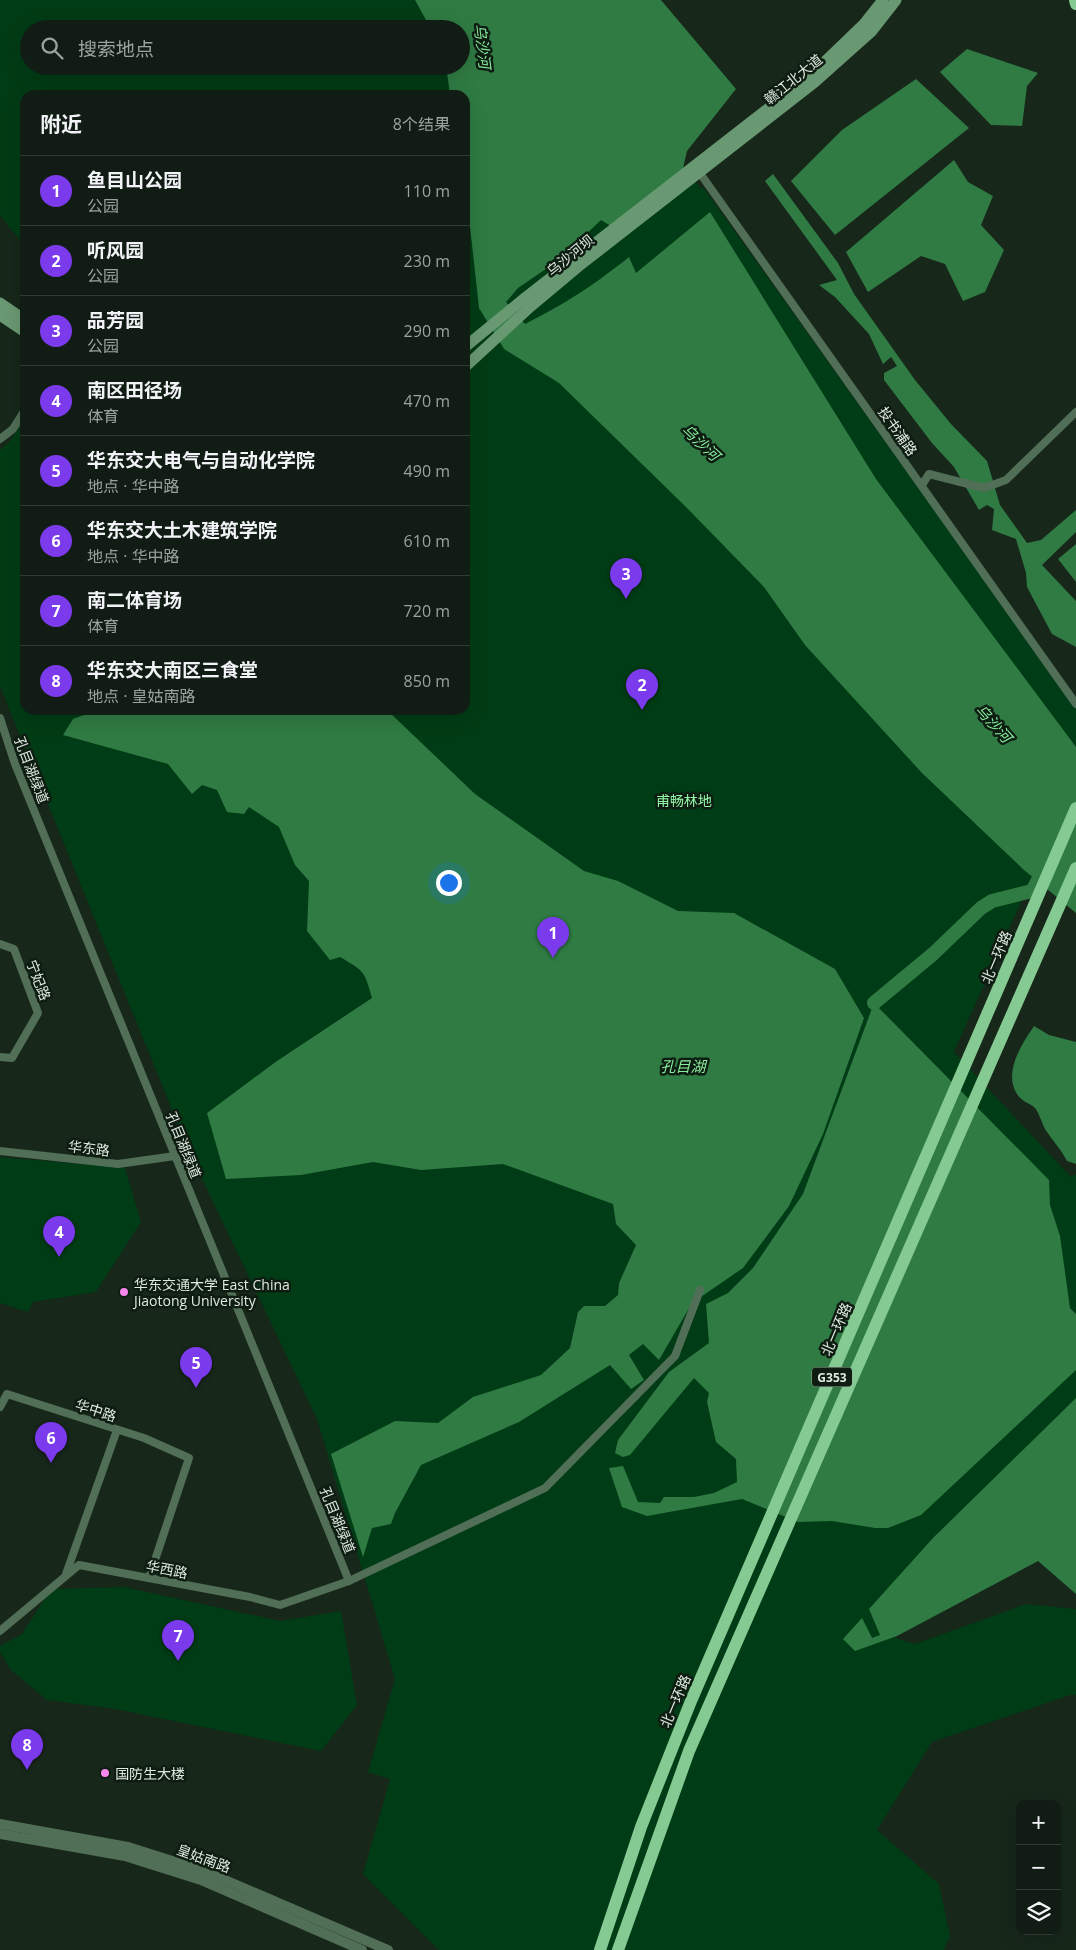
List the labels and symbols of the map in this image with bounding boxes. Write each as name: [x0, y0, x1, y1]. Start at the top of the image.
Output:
water label: 乌沙河: [470, 22, 496, 73]
street label: 赣江北大道: [760, 50, 826, 108]
street label: 乌沙河坝: [542, 230, 598, 280]
street label: 投书浦路: [874, 403, 922, 459]
water label: 乌沙河: [678, 419, 726, 467]
pin: 3: [610, 558, 642, 599]
pin: 2: [626, 669, 658, 710]
water label: 乌沙河: [972, 700, 1018, 749]
street label: 孔目湖绿道: [11, 734, 53, 806]
park label: 甫畅林地: [656, 791, 712, 810]
your location: [436, 870, 462, 896]
pin: 1: [537, 917, 569, 958]
street label: 北一环路: [976, 928, 1016, 986]
street label: 宁妃路: [23, 957, 55, 1003]
water label: 孔目湖: [660, 1056, 707, 1076]
street label: 孔目湖绿道: [162, 1109, 206, 1181]
street label: 华东路: [67, 1136, 111, 1160]
pin: 4: [43, 1216, 75, 1257]
place label: 华东交通大学 East China Jiaotong University: [132, 1275, 290, 1310]
marker: 华东交通大学 East China Jiaotong University: [118, 1286, 130, 1298]
street label: 北一环路: [816, 1300, 856, 1358]
pin: 5: [180, 1347, 212, 1388]
road number: G353: [812, 1368, 852, 1386]
street label: 华中路: [73, 1394, 119, 1426]
pin: 6: [35, 1422, 67, 1463]
street label: 孔目湖绿道: [316, 1484, 360, 1556]
street label: 华西路: [145, 1556, 189, 1582]
pin: 7: [162, 1620, 194, 1661]
street label: 北一环路: [655, 1672, 695, 1730]
pin: 8: [11, 1729, 43, 1770]
place label: 国防生大楼: [115, 1764, 185, 1783]
marker: 国防生大楼: [99, 1767, 111, 1779]
street label: 皇姑南路: [174, 1839, 234, 1877]

